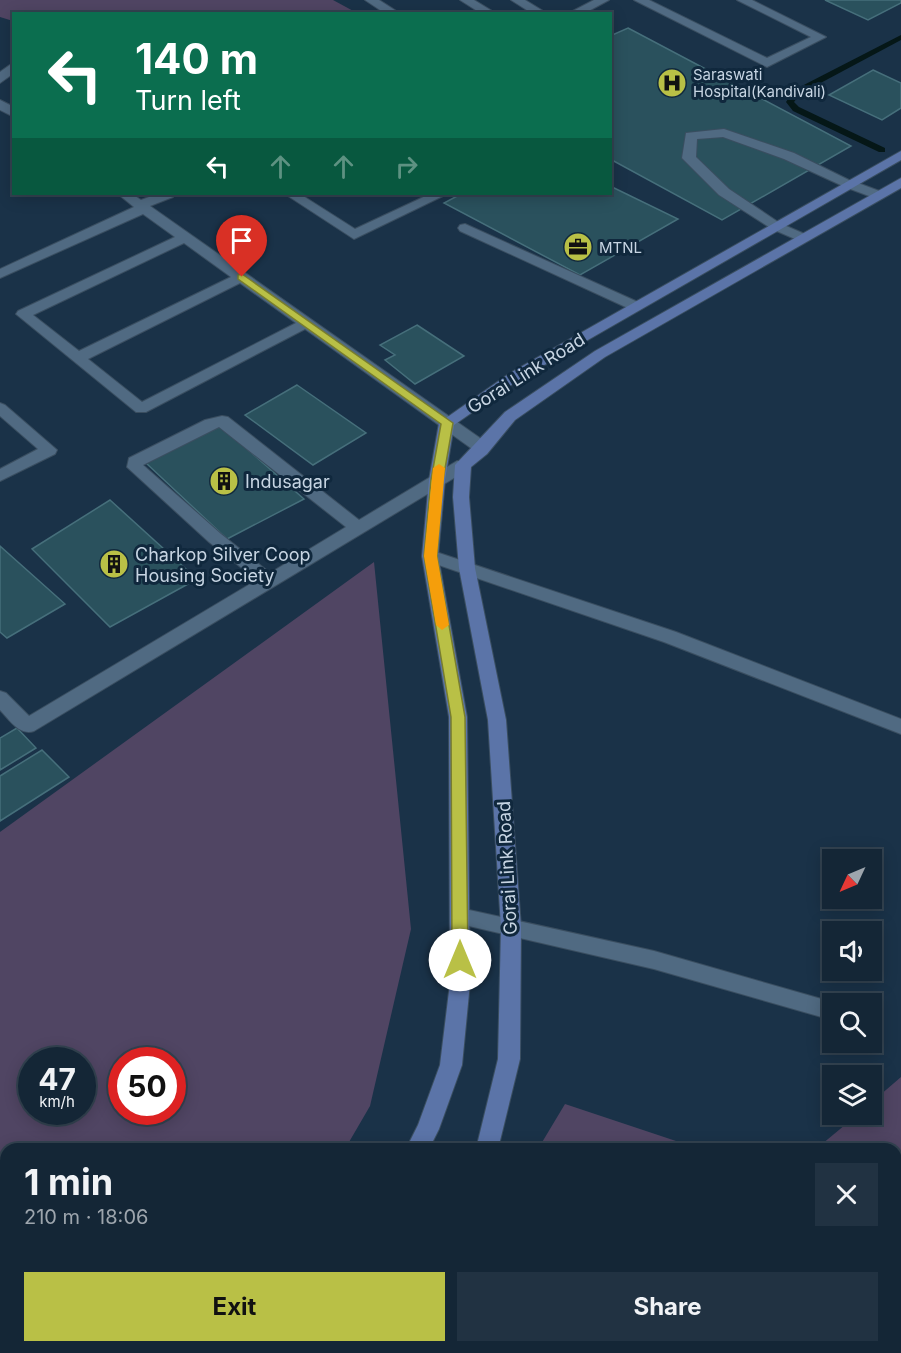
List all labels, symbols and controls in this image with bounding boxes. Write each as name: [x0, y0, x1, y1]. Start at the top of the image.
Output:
text: 140 m: [135, 33, 258, 84]
icon: left: [36, 36, 114, 114]
place label: Saraswati Hospital(Kandivali): [693, 65, 826, 101]
hospital icon: Saraswati Hospital(Kandivali): [656, 67, 688, 99]
text: Turn left: [135, 84, 241, 117]
icon: left: [201, 150, 234, 183]
icon: ahead: [264, 150, 297, 183]
icon: ahead: [327, 150, 360, 183]
icon: right: [390, 150, 423, 183]
pin: [216, 215, 267, 277]
icon: arrive: [225, 224, 258, 257]
office icon: MTNL: [562, 231, 594, 263]
place label: MTNL: [599, 238, 642, 257]
street label: Gorai Link Road: [464, 329, 588, 417]
building icon: Indusagar: [208, 465, 240, 497]
place label: Indusagar: [245, 471, 330, 492]
place label: Charkop Silver Coop Housing Society: [135, 544, 311, 586]
building icon: Charkop Silver Coop Housing Society: [98, 548, 130, 580]
street label: Gorai Link Road: [493, 801, 521, 935]
north arrow: [822, 849, 882, 909]
map controls: [822, 849, 882, 1125]
button: sound: [822, 921, 882, 981]
position arrow: [428, 928, 492, 992]
button: search: [822, 993, 882, 1053]
speed limit sign: 50: [108, 1047, 186, 1125]
text: 47: [38, 1061, 76, 1097]
button: layers: [822, 1065, 882, 1125]
text: km/h: [39, 1092, 75, 1111]
text: 1 min: [24, 1160, 113, 1204]
button: close: [815, 1163, 878, 1226]
text: 210 m · 18:06: [24, 1205, 148, 1229]
button: Exit: [24, 1272, 445, 1341]
button: Share: [457, 1272, 878, 1341]

